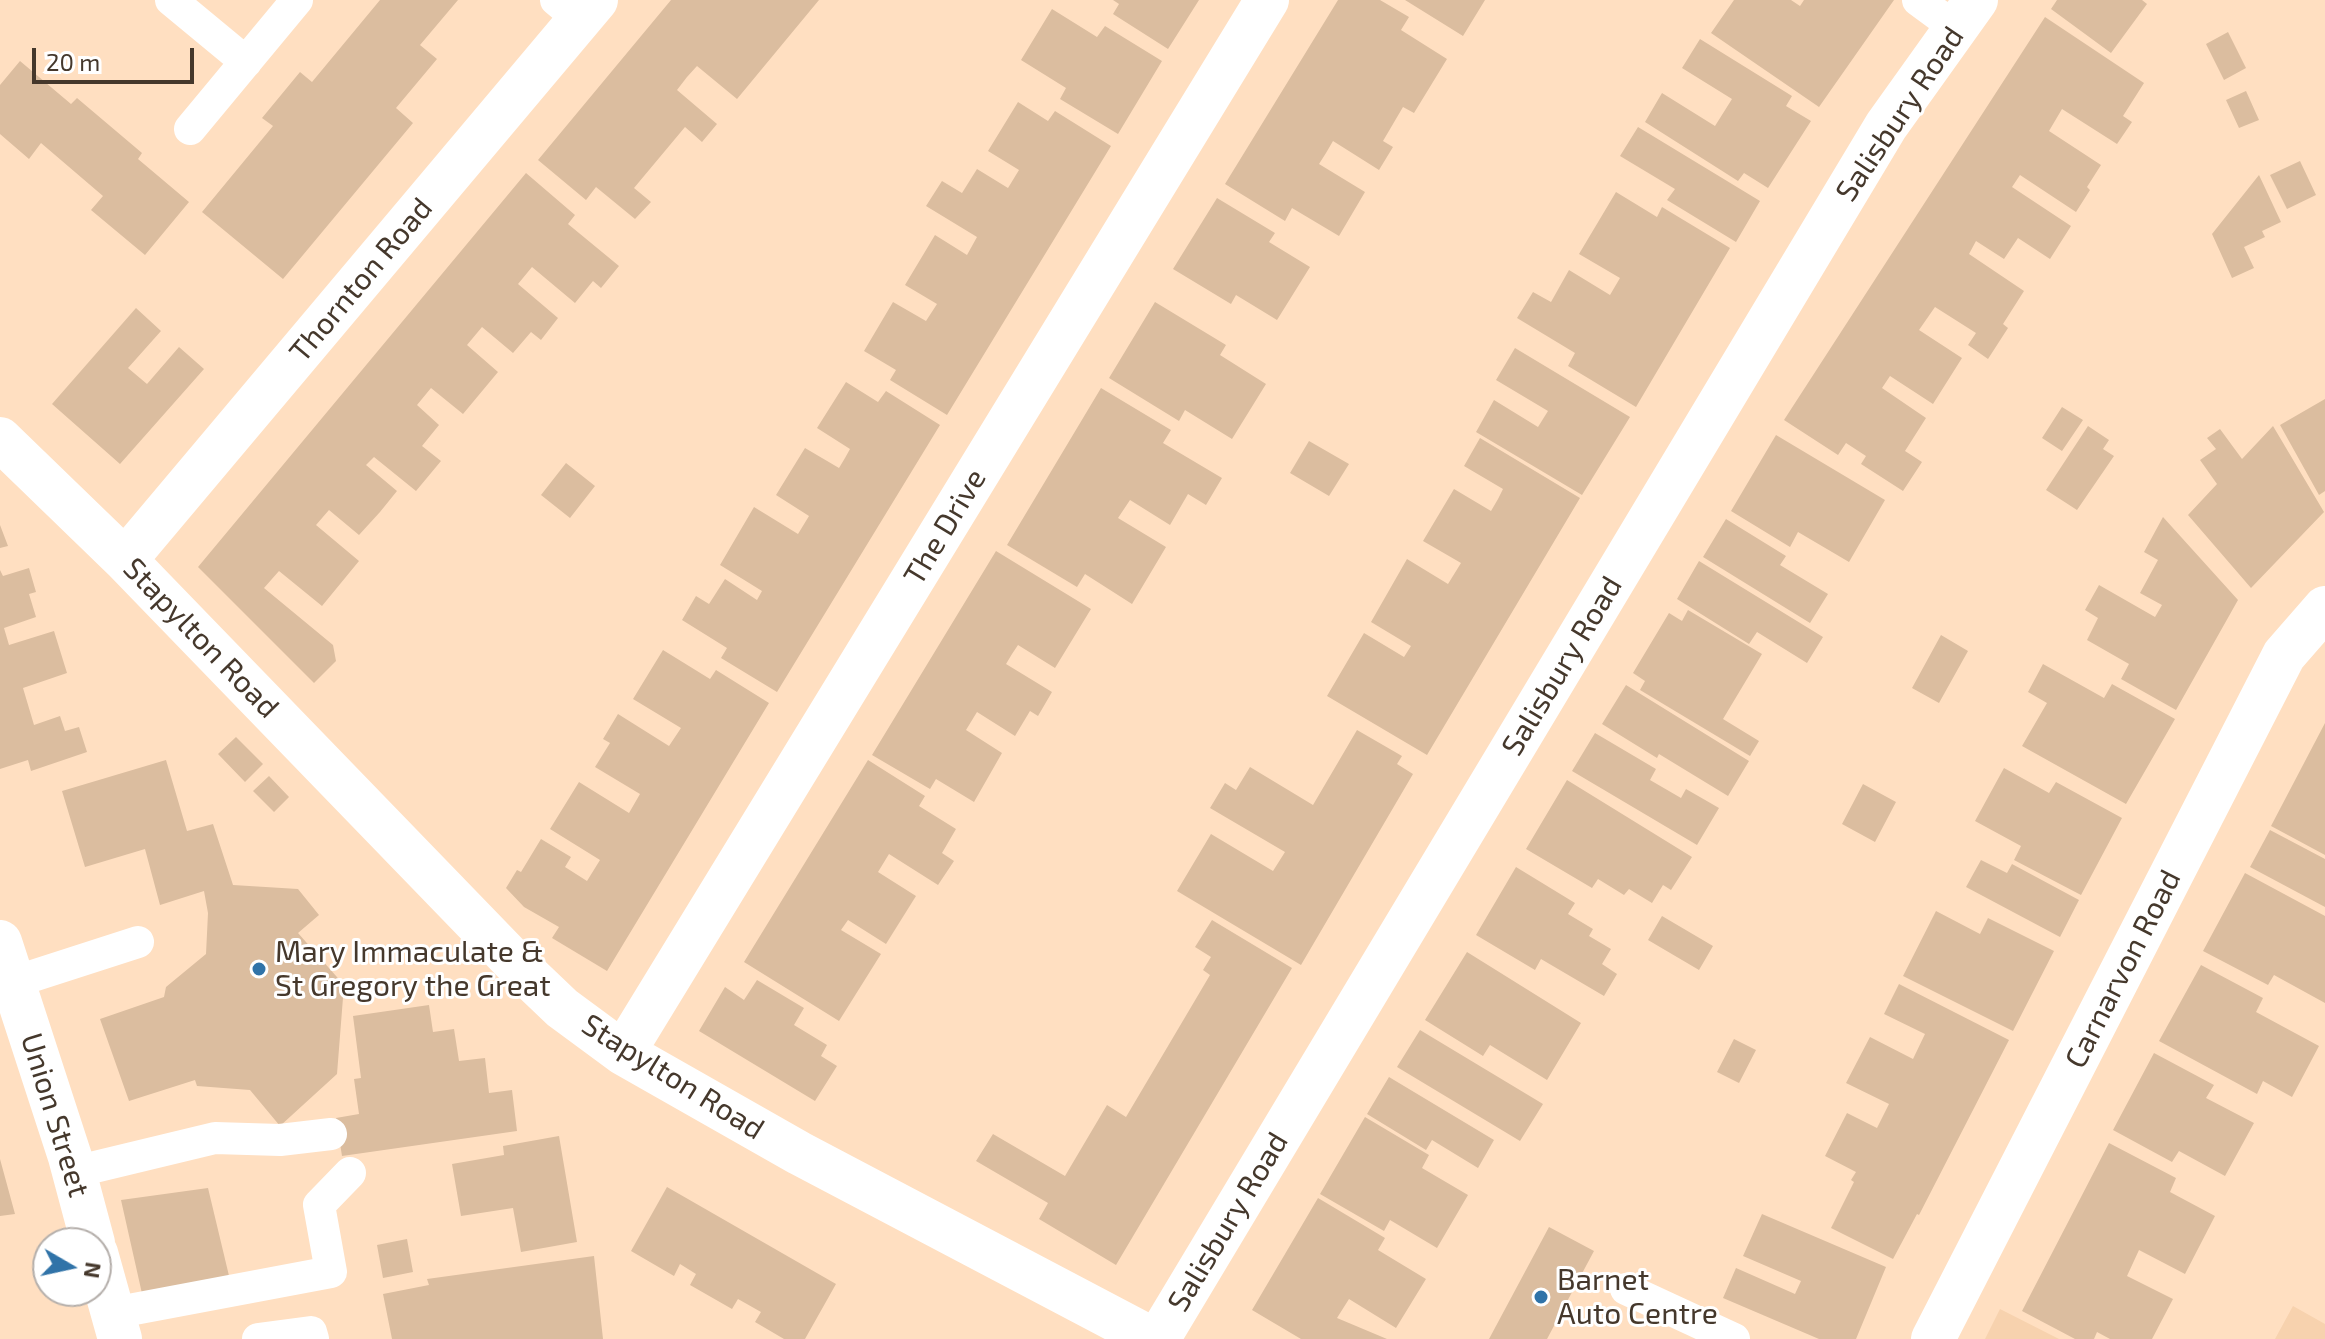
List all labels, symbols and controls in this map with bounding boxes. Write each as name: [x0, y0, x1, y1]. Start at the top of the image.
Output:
street label: Salisbury Road: [1828, 20, 1972, 208]
scale bar: [36, 32, 198, 82]
text: 20 m: [46, 47, 100, 76]
street label: Thornton Road: [282, 191, 440, 369]
street label: The Drive: [896, 462, 994, 592]
street label: Stapylton Road: [116, 551, 286, 725]
street label: Salisbury Road: [1494, 570, 1630, 762]
street label: Carnarvon Road: [2058, 864, 2188, 1074]
place label: Mary Immaculate & St Gregory the Great: [275, 934, 551, 1004]
marker: Mary Immaculate & St Gregory the Great: [250, 960, 268, 978]
street label: Stapylton Road: [575, 1007, 771, 1147]
street label: Union Street: [13, 1029, 97, 1201]
street label: Salisbury Road: [1160, 1126, 1296, 1318]
north arrow: [32, 1227, 112, 1307]
text: N: [80, 1261, 108, 1280]
place label: Barnet Auto Centre: [1557, 1262, 1718, 1332]
marker: Barnet Auto Centre: [1532, 1288, 1550, 1306]

